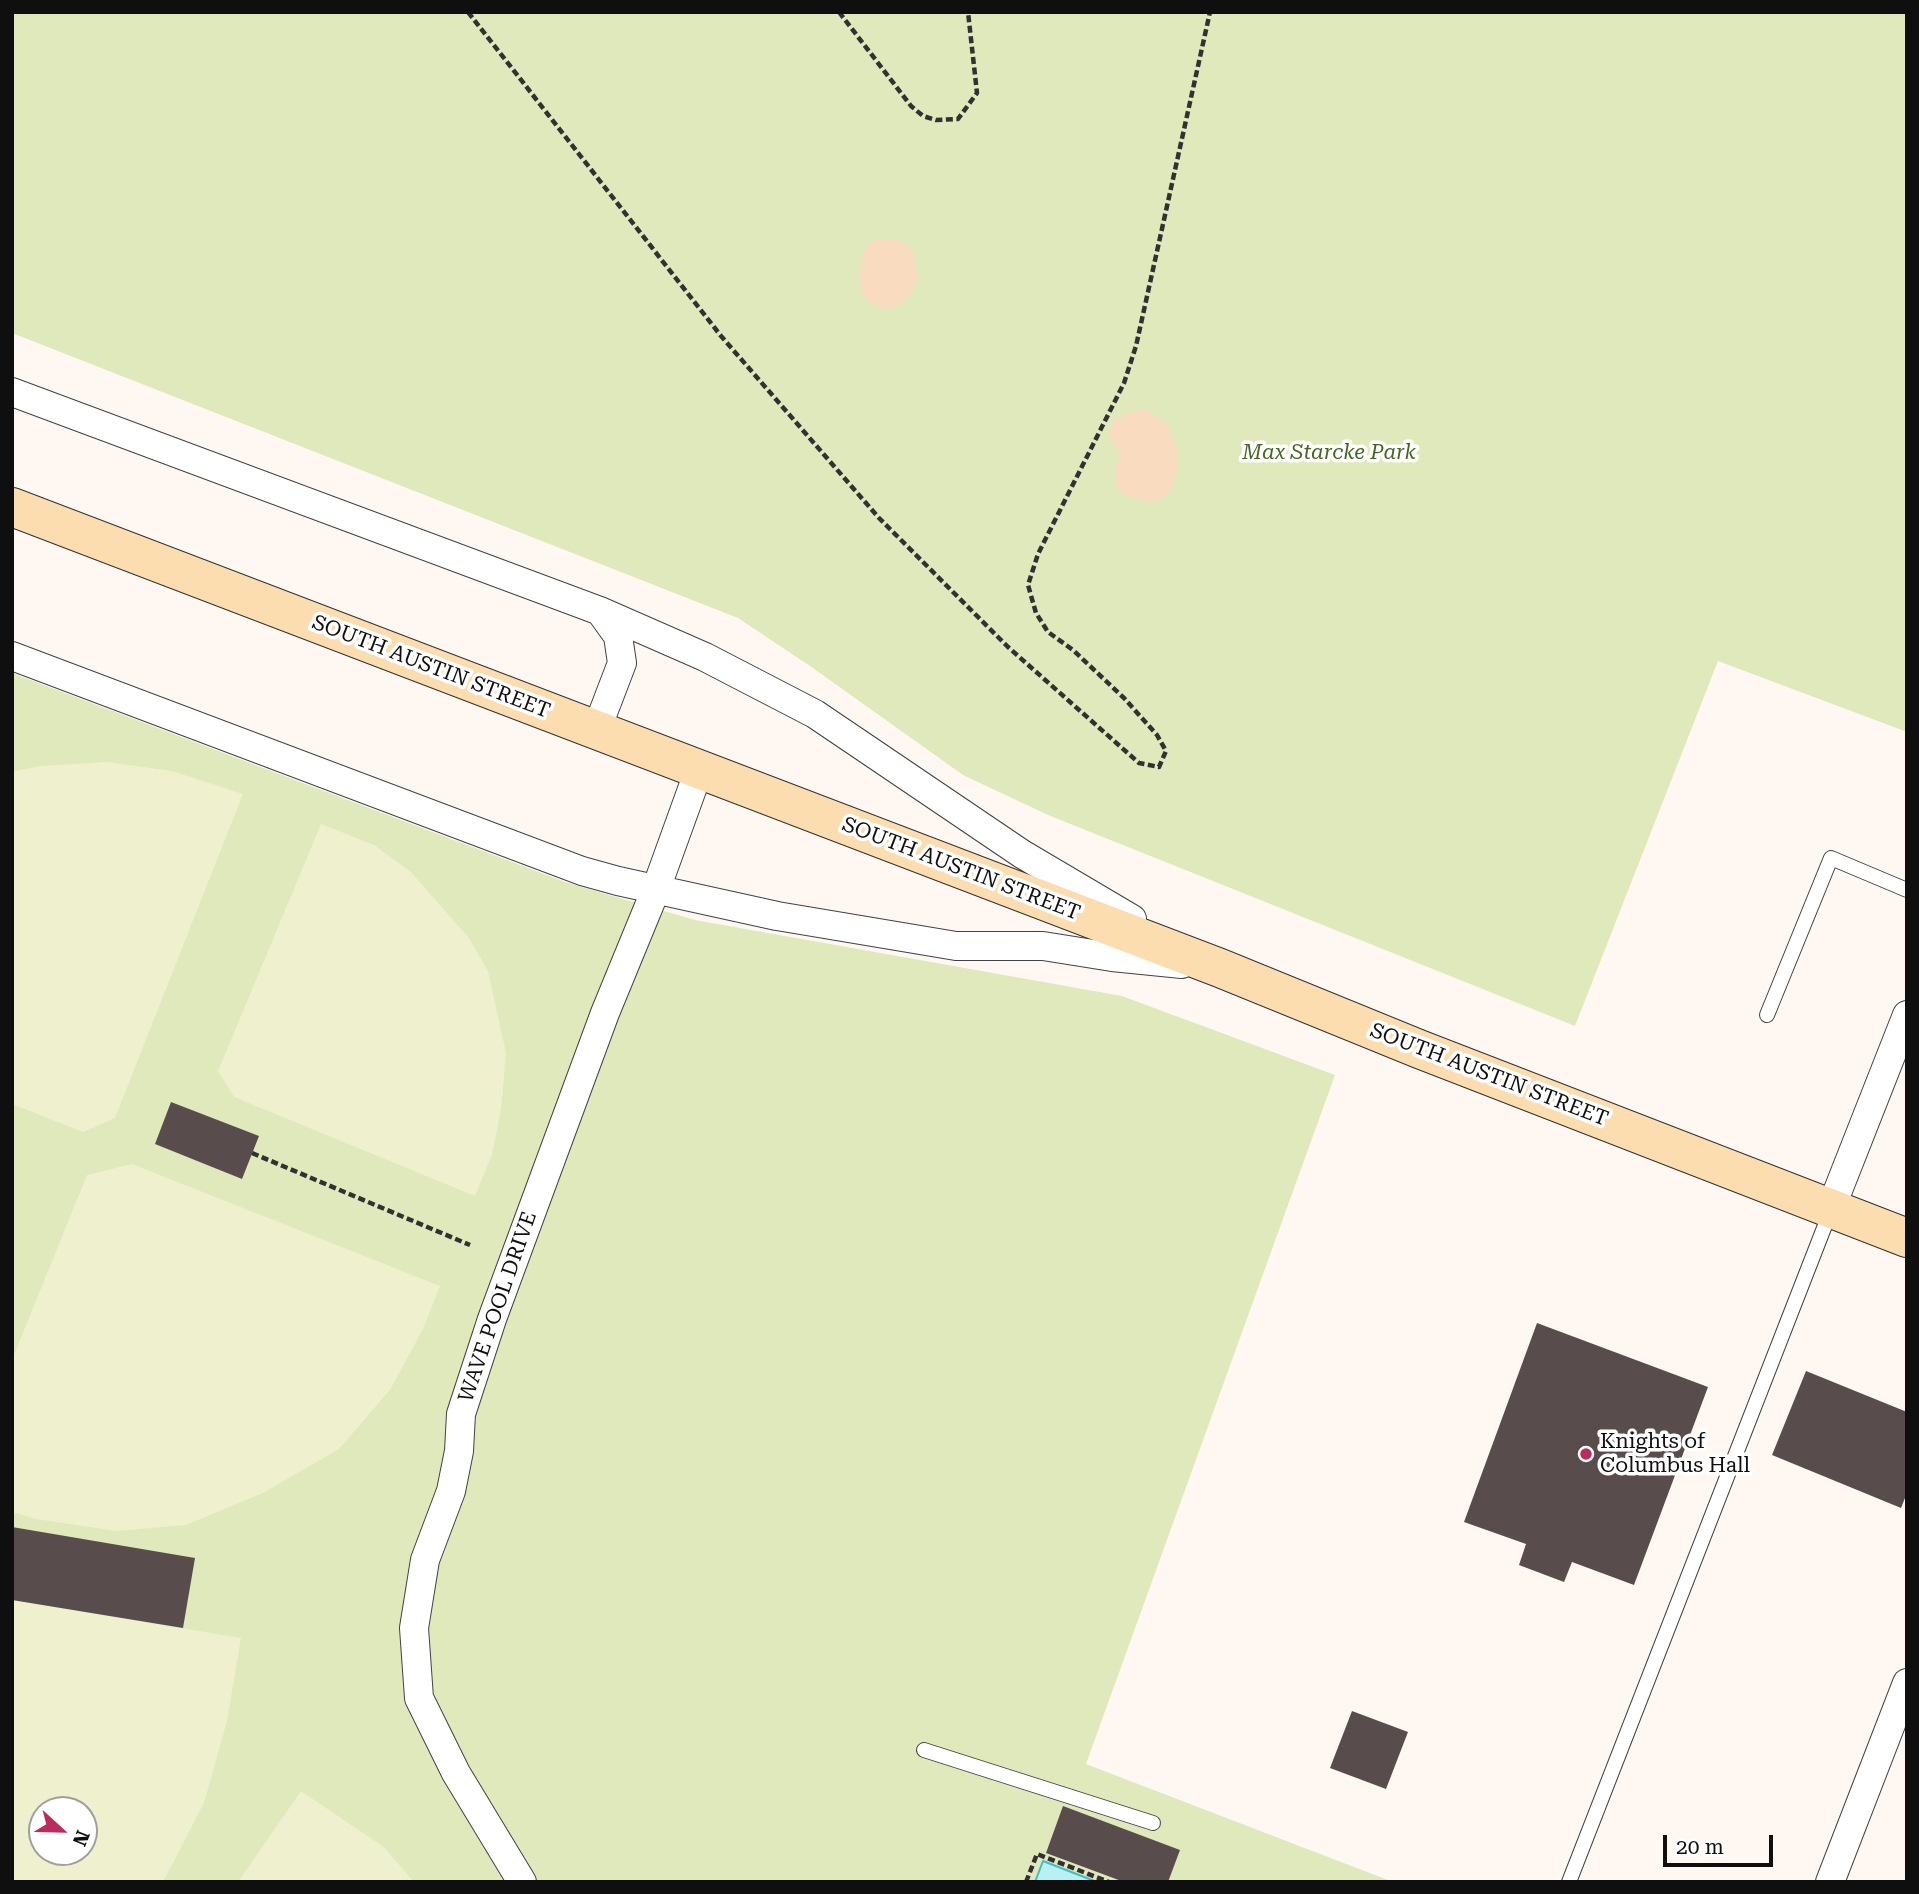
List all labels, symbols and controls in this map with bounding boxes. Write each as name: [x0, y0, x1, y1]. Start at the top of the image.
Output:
park label: Max Starcke Park: [1242, 440, 1416, 466]
street label: SOUTH AUSTIN STREET: [309, 610, 553, 724]
street label: SOUTH AUSTIN STREET: [839, 812, 1083, 926]
street label: SOUTH AUSTIN STREET: [1367, 1018, 1611, 1132]
street label: WAVE POOL DRIVE: [454, 1208, 542, 1406]
place label: Knights of Columbus Hall: [1600, 1429, 1750, 1479]
marker: Knights of Columbus Hall: [1578, 1446, 1594, 1462]
north arrow: [28, 1796, 98, 1866]
scale bar: [1667, 1820, 1777, 1864]
text: N: [68, 1827, 94, 1849]
text: 20 m: [1676, 1835, 1724, 1859]

